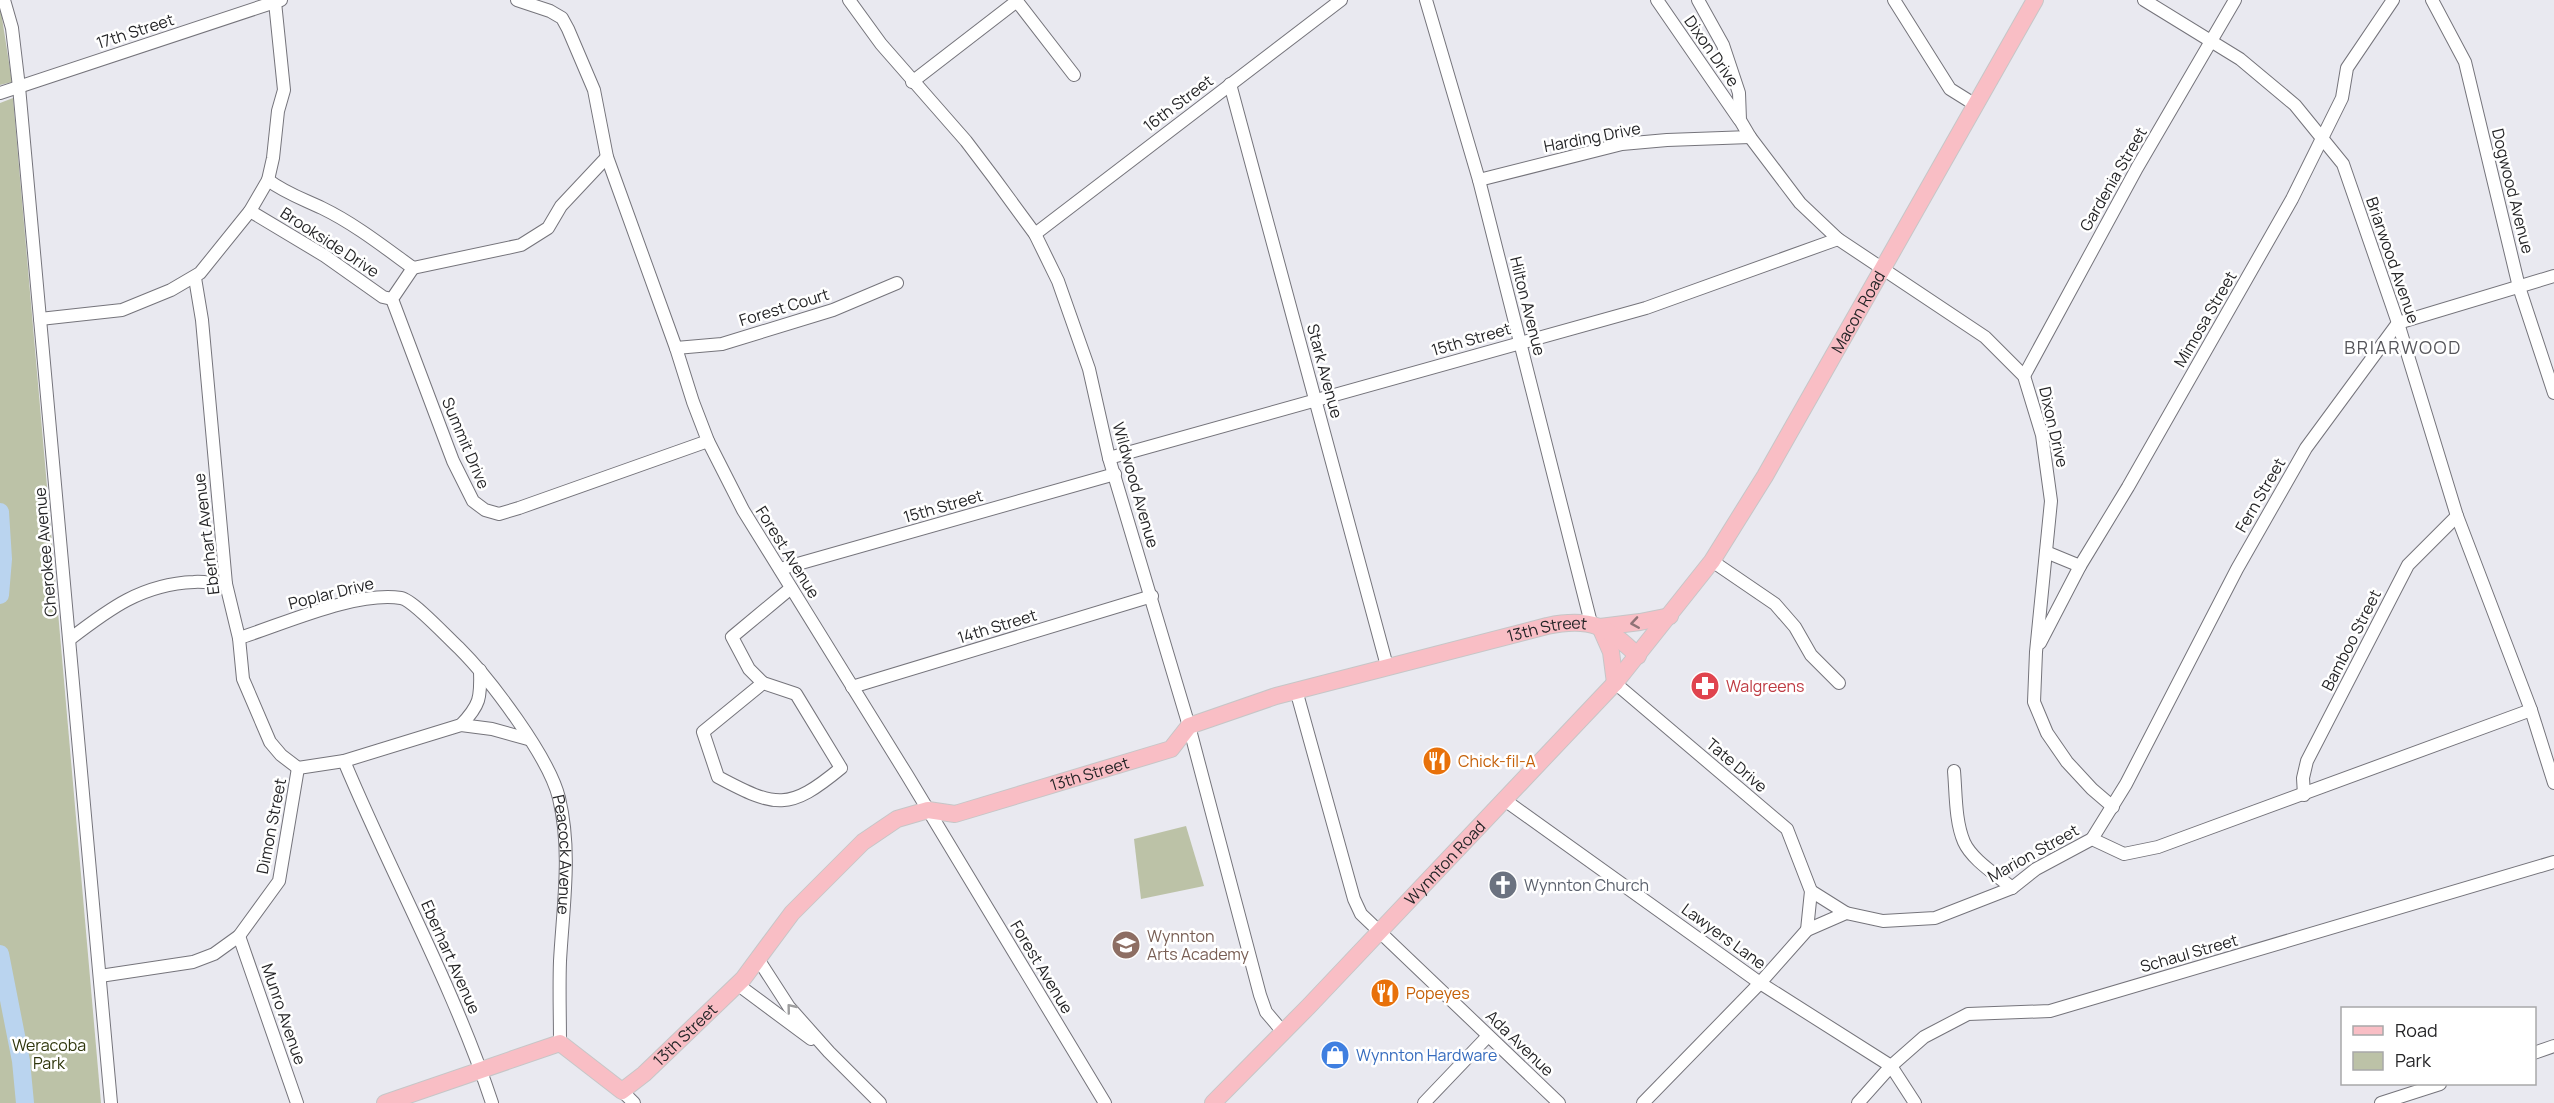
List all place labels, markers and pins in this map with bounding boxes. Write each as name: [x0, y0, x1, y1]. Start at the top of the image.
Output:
pharmacy icon: Walgreens: [1689, 670, 1721, 702]
place label: Walgreens: [1726, 675, 1804, 697]
restaurant icon: Chick-fil-A: [1421, 745, 1453, 777]
place label: Chick-fil-A: [1458, 750, 1536, 772]
church icon: Wynnton Church: [1487, 869, 1519, 901]
place label: Wynnton Church: [1524, 874, 1649, 896]
place label: Wynnton Arts Academy: [1147, 925, 1250, 965]
school or university icon: Wynnton Arts Academy: [1110, 929, 1142, 961]
restaurant icon: Popeyes: [1369, 977, 1401, 1009]
place label: Popeyes: [1406, 982, 1470, 1004]
shop icon: Wynnton Hardware: [1319, 1039, 1351, 1071]
place label: Wynnton Hardware: [1356, 1044, 1497, 1066]

